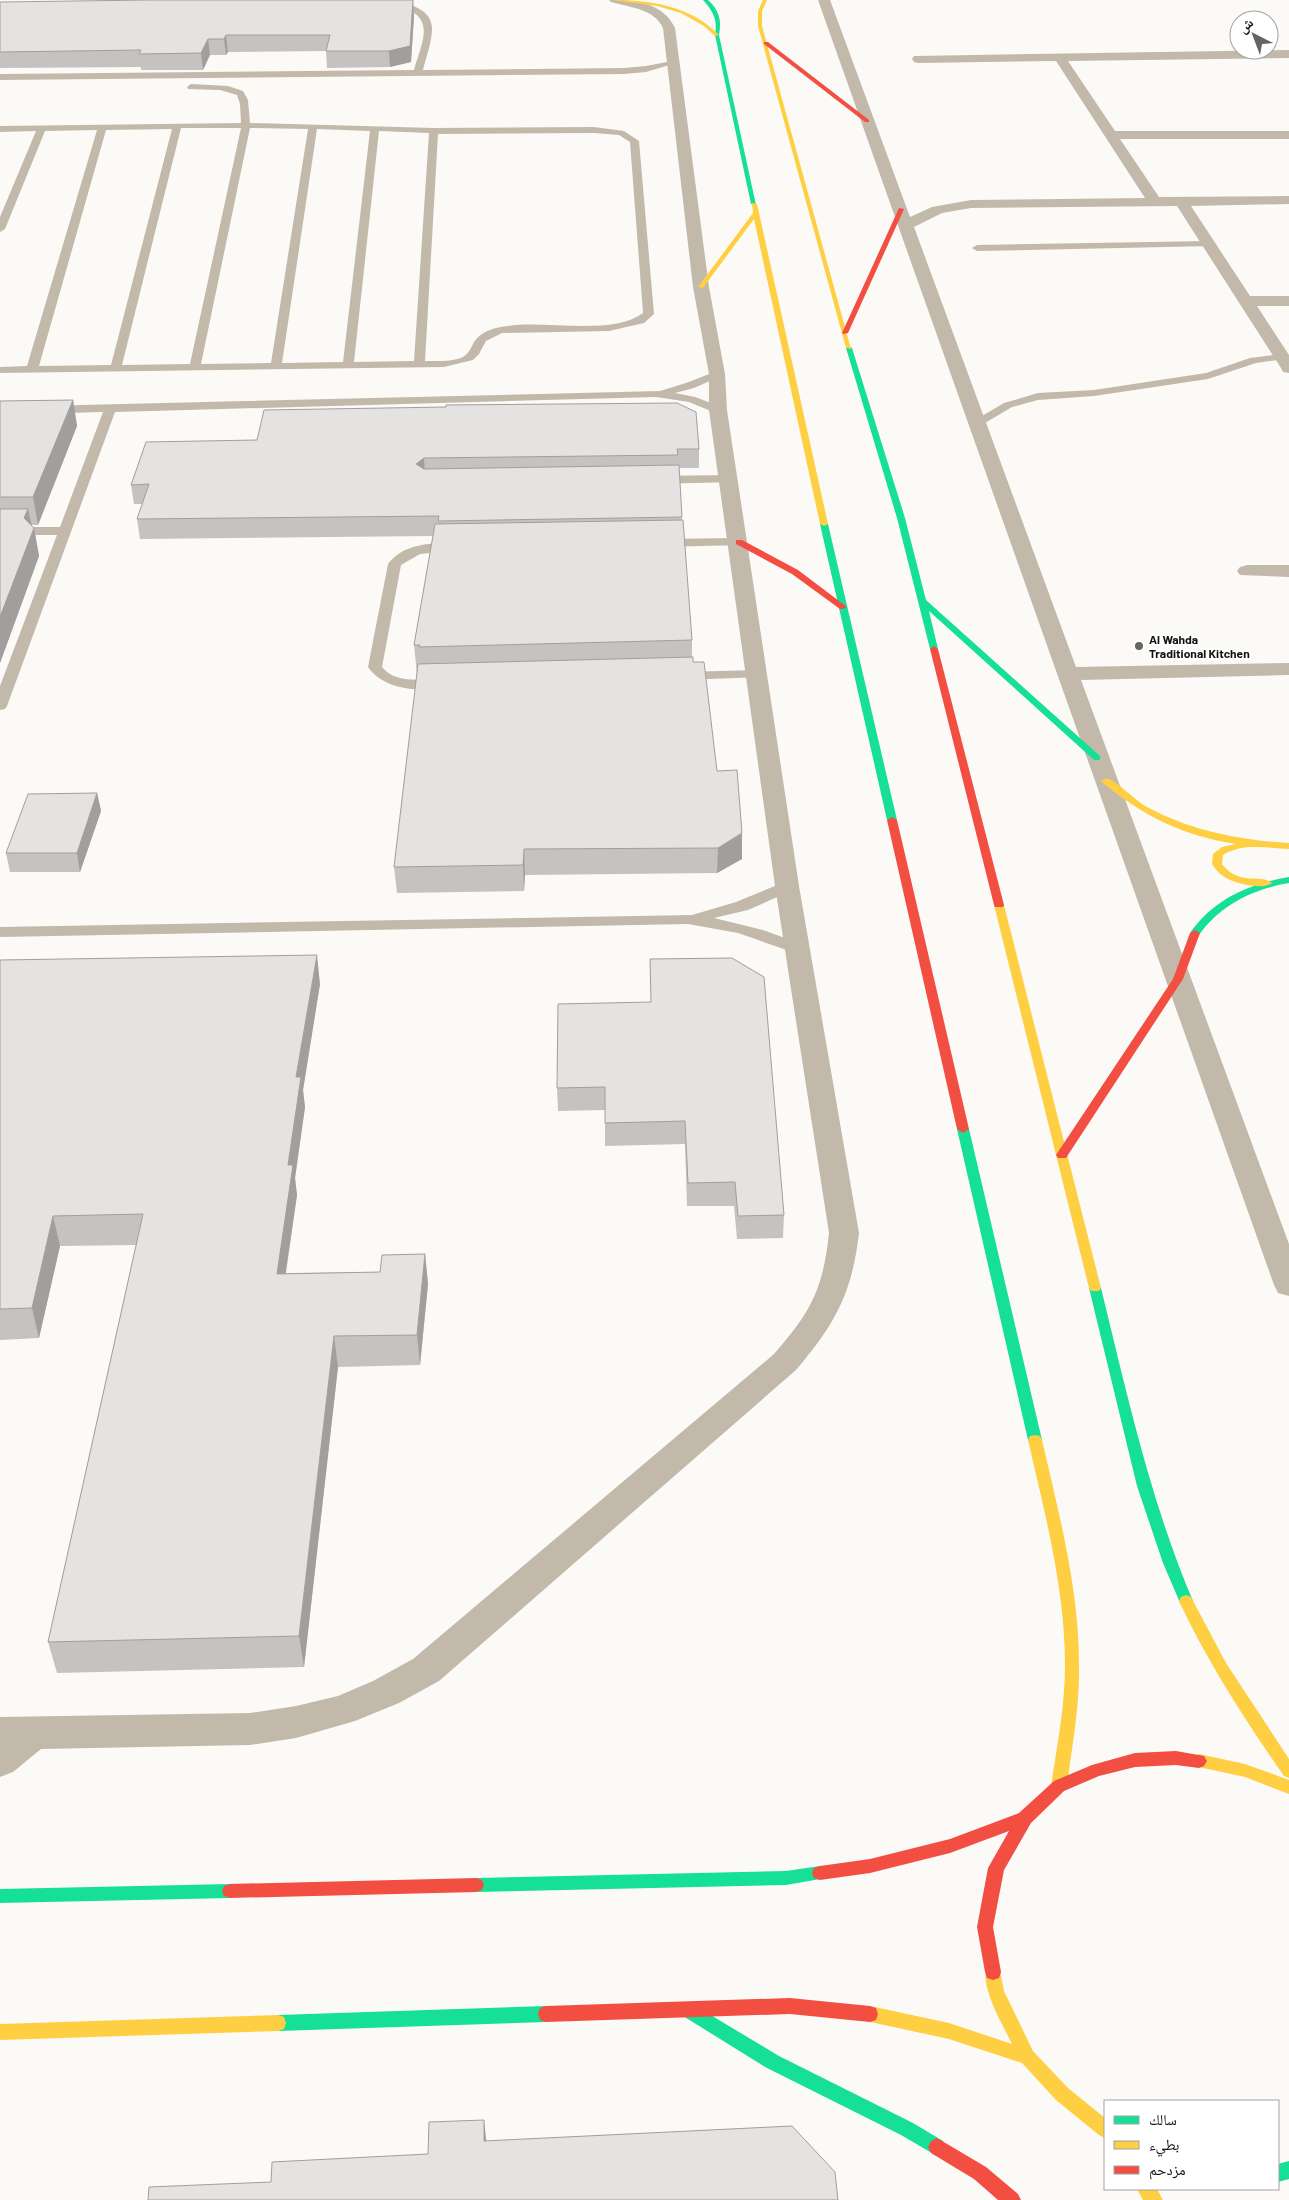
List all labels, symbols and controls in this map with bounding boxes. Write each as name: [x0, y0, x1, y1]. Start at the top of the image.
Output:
north arrow: [1229, 10, 1279, 60]
text: ش: [1234, 14, 1257, 37]
place label: Al Wahda Traditional Kitchen: [1149, 632, 1250, 660]
marker: Al Wahda Traditional Kitchen: [1133, 640, 1145, 652]
legend: [1104, 2100, 1279, 2190]
text: سالك: [1149, 2110, 1177, 2128]
text: بطيء: [1149, 2135, 1179, 2157]
text: مزدحم: [1149, 2160, 1186, 2180]

